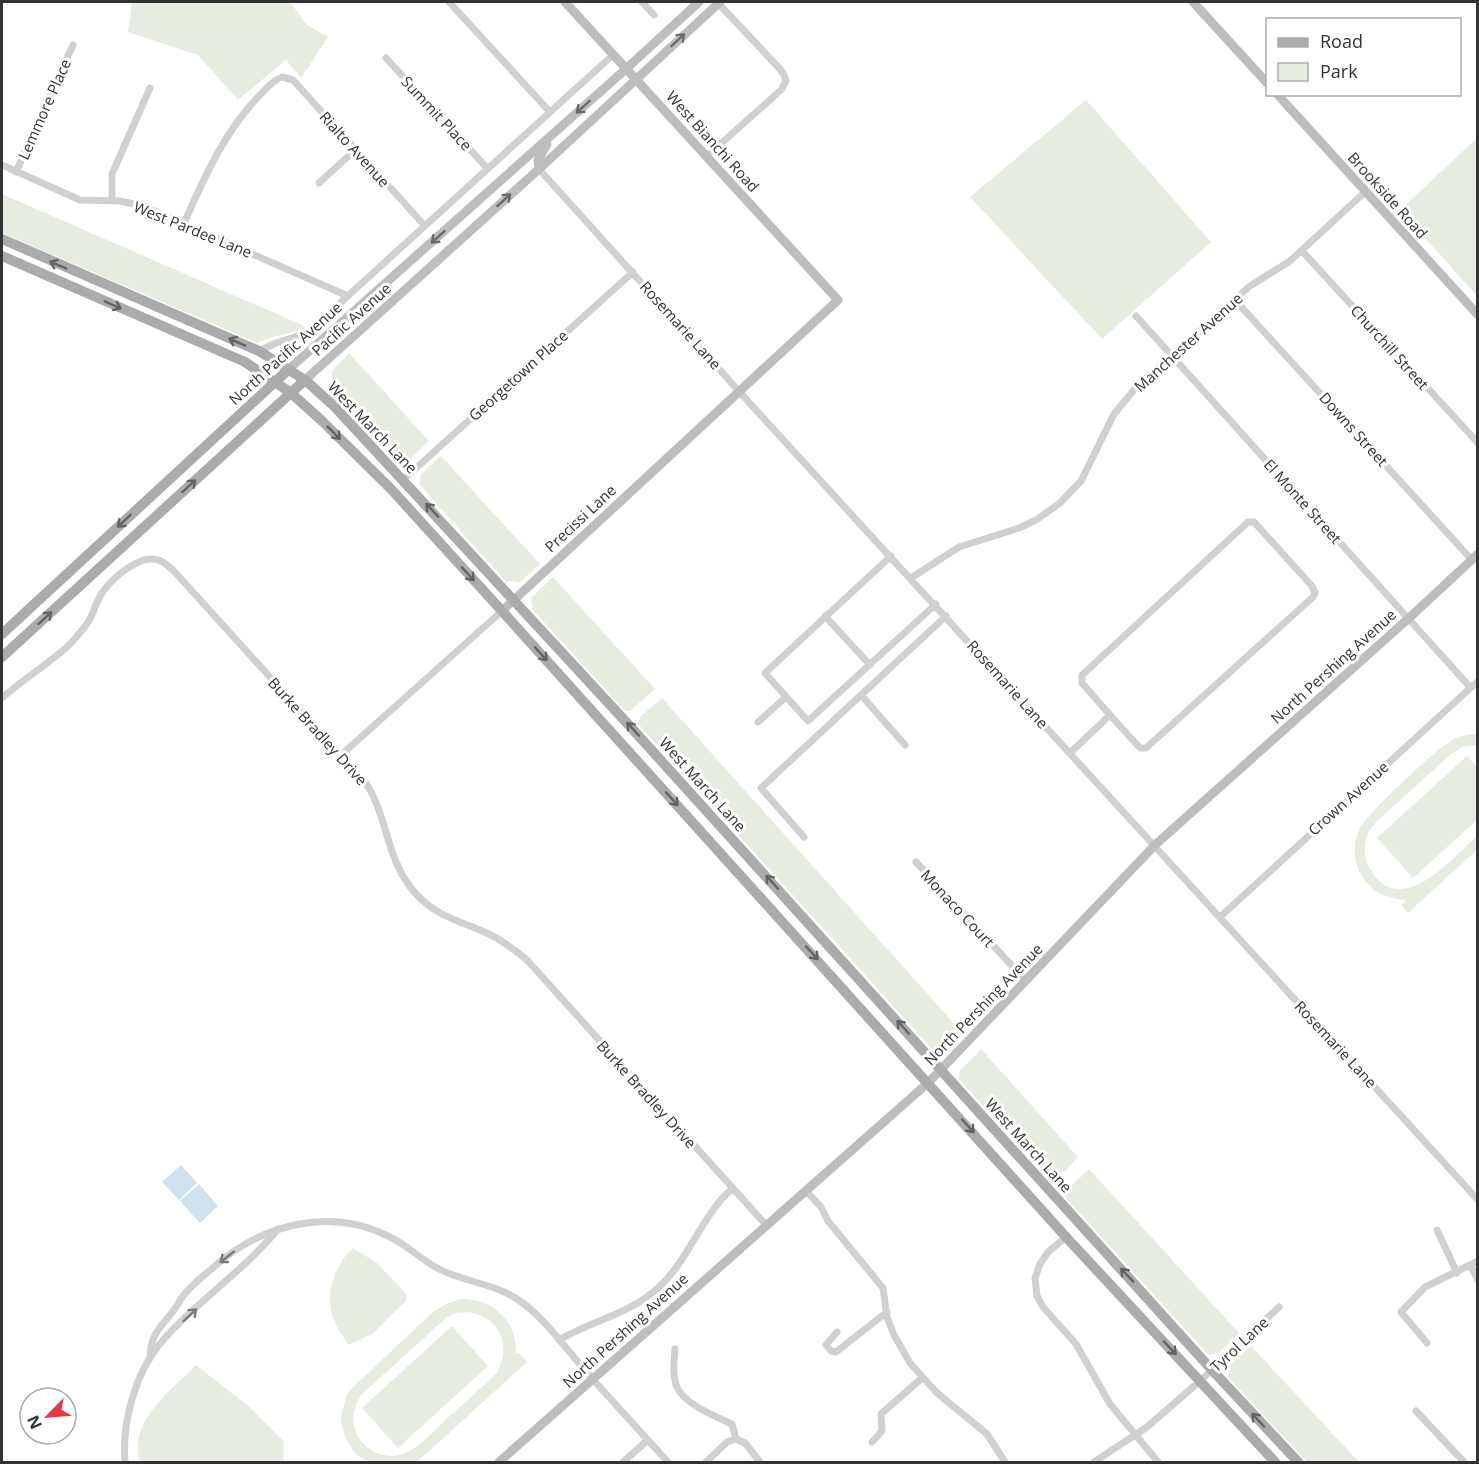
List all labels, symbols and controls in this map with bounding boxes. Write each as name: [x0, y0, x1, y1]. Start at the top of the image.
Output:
legend: [1266, 18, 1461, 96]
text: Road: [1320, 29, 1363, 53]
one-way arrow: [671, 33, 686, 47]
street label: Lemmore Place: [13, 55, 75, 163]
text: Park: [1320, 59, 1358, 83]
street label: Summit Place: [397, 71, 477, 155]
street label: West Bianchi Road: [662, 86, 764, 196]
one-way arrow: [576, 100, 591, 114]
street label: Rialto Avenue: [316, 107, 394, 191]
street label: Brookside Road: [1344, 147, 1432, 243]
one-way arrow: [497, 193, 512, 207]
street label: West Pardee Lane: [131, 196, 255, 262]
one-way arrow: [431, 230, 446, 244]
one-way arrow: [49, 259, 68, 270]
street label: Rosemarie Lane: [636, 277, 726, 373]
street label: Pacific Avenue: [307, 278, 395, 360]
street label: Manchester Avenue: [1130, 288, 1246, 396]
street label: North Pacific Avenue: [224, 297, 346, 409]
one-way arrow: [103, 299, 121, 311]
street label: Churchill Street: [1347, 300, 1433, 394]
street label: Georgetown Place: [464, 325, 572, 425]
one-way arrow: [228, 335, 246, 346]
street label: West March Lane: [324, 377, 422, 477]
street label: Downs Street: [1315, 388, 1393, 470]
one-way arrow: [327, 425, 342, 440]
street label: El Monte Street: [1260, 454, 1346, 548]
one-way arrow: [181, 479, 196, 493]
street label: Precissi Lane: [540, 480, 620, 556]
one-way arrow: [425, 503, 439, 518]
one-way arrow: [117, 514, 132, 528]
one-way arrow: [461, 566, 475, 581]
street label: North Pershing Avenue: [1266, 604, 1400, 728]
one-way arrow: [37, 611, 52, 625]
street label: Rosemarie Lane: [963, 636, 1053, 732]
one-way arrow: [534, 647, 548, 662]
street label: Burke Bradley Drive: [264, 673, 372, 789]
one-way arrow: [626, 722, 640, 737]
street label: West March Lane: [655, 732, 751, 836]
street label: Crown Avenue: [1304, 757, 1392, 839]
one-way arrow: [665, 791, 679, 806]
street label: Monaco Court: [917, 865, 999, 951]
one-way arrow: [765, 875, 779, 890]
street label: North Pershing Avenue: [920, 939, 1046, 1069]
one-way arrow: [804, 946, 819, 961]
street label: Rosemarie Lane: [1290, 996, 1382, 1092]
one-way arrow: [896, 1020, 910, 1035]
street label: Burke Bradley Drive: [593, 1036, 701, 1152]
street label: West March Lane: [981, 1093, 1077, 1197]
one-way arrow: [961, 1118, 975, 1133]
one-way arrow: [219, 1250, 235, 1263]
street label: North Pershing Avenue: [558, 1268, 692, 1392]
one-way arrow: [1120, 1268, 1135, 1283]
one-way arrow: [182, 1308, 197, 1322]
street label: Tyrol Lane: [1206, 1312, 1272, 1376]
one-way arrow: [1162, 1340, 1176, 1355]
north arrow: [18, 1386, 78, 1446]
text: N: [22, 1412, 47, 1433]
one-way arrow: [1251, 1412, 1266, 1427]

